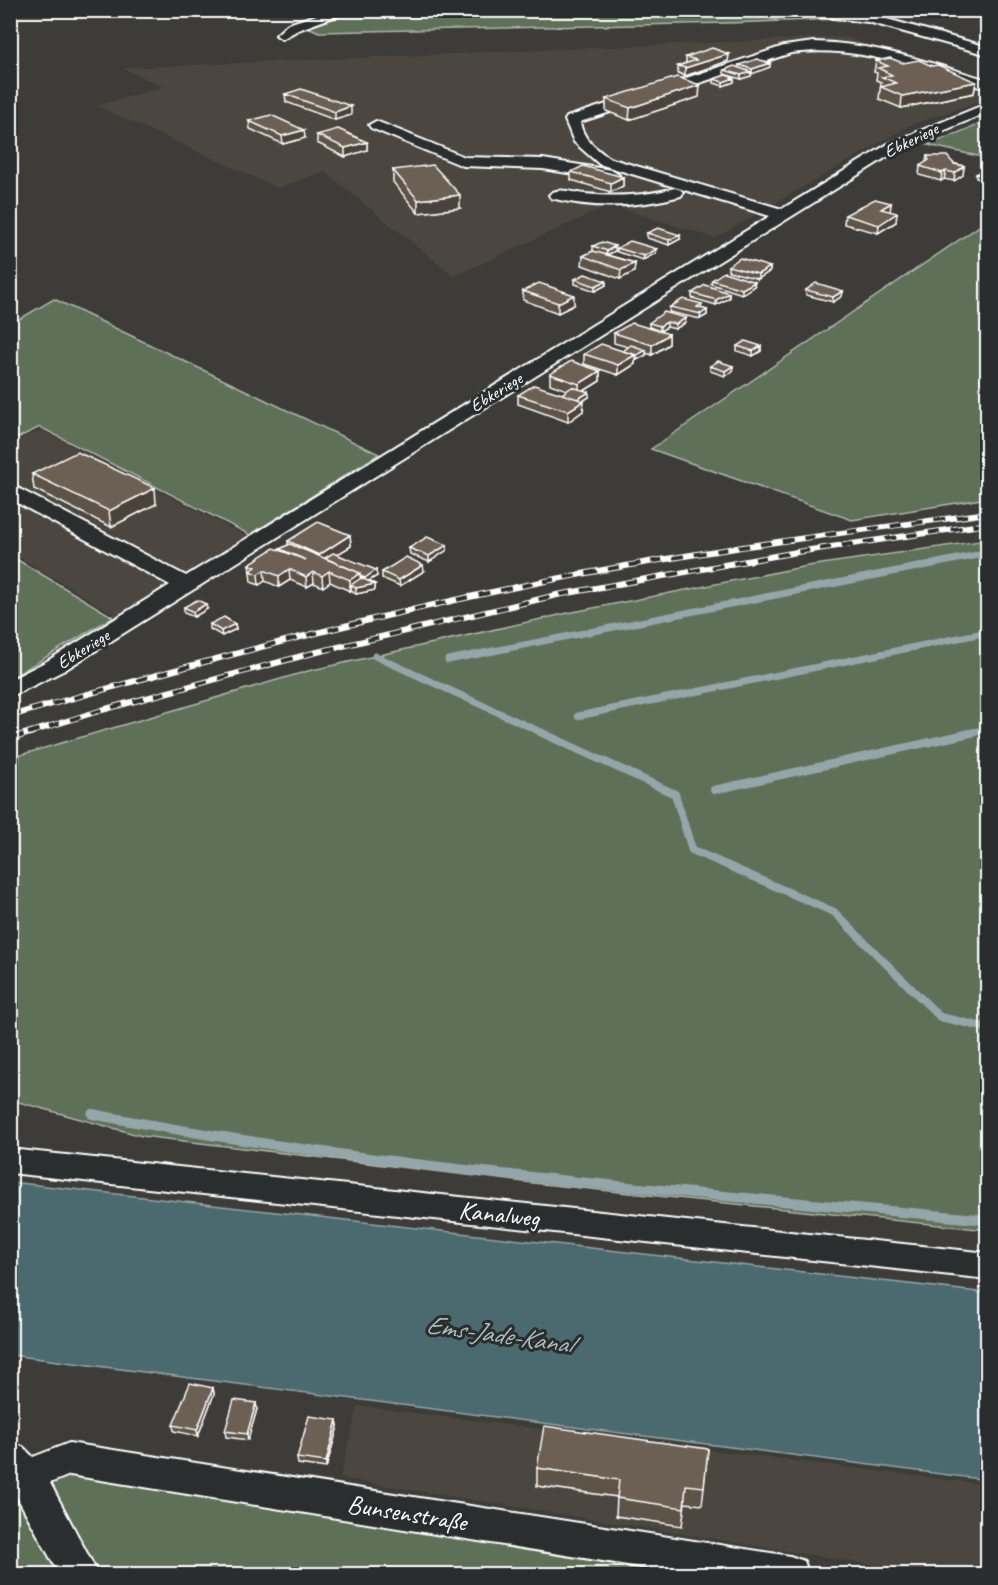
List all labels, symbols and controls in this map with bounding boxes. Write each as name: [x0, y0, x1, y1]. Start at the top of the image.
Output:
street label: Ebkeriege: [880, 117, 943, 163]
street label: Ebkeriege: [466, 367, 527, 417]
street label: Ebkeriege: [53, 624, 114, 674]
street label: Kanalweg: [457, 1193, 543, 1235]
water label: Ems-Jade-Kanal: [424, 1307, 583, 1362]
street label: Bunsenstraße: [345, 1487, 471, 1539]

